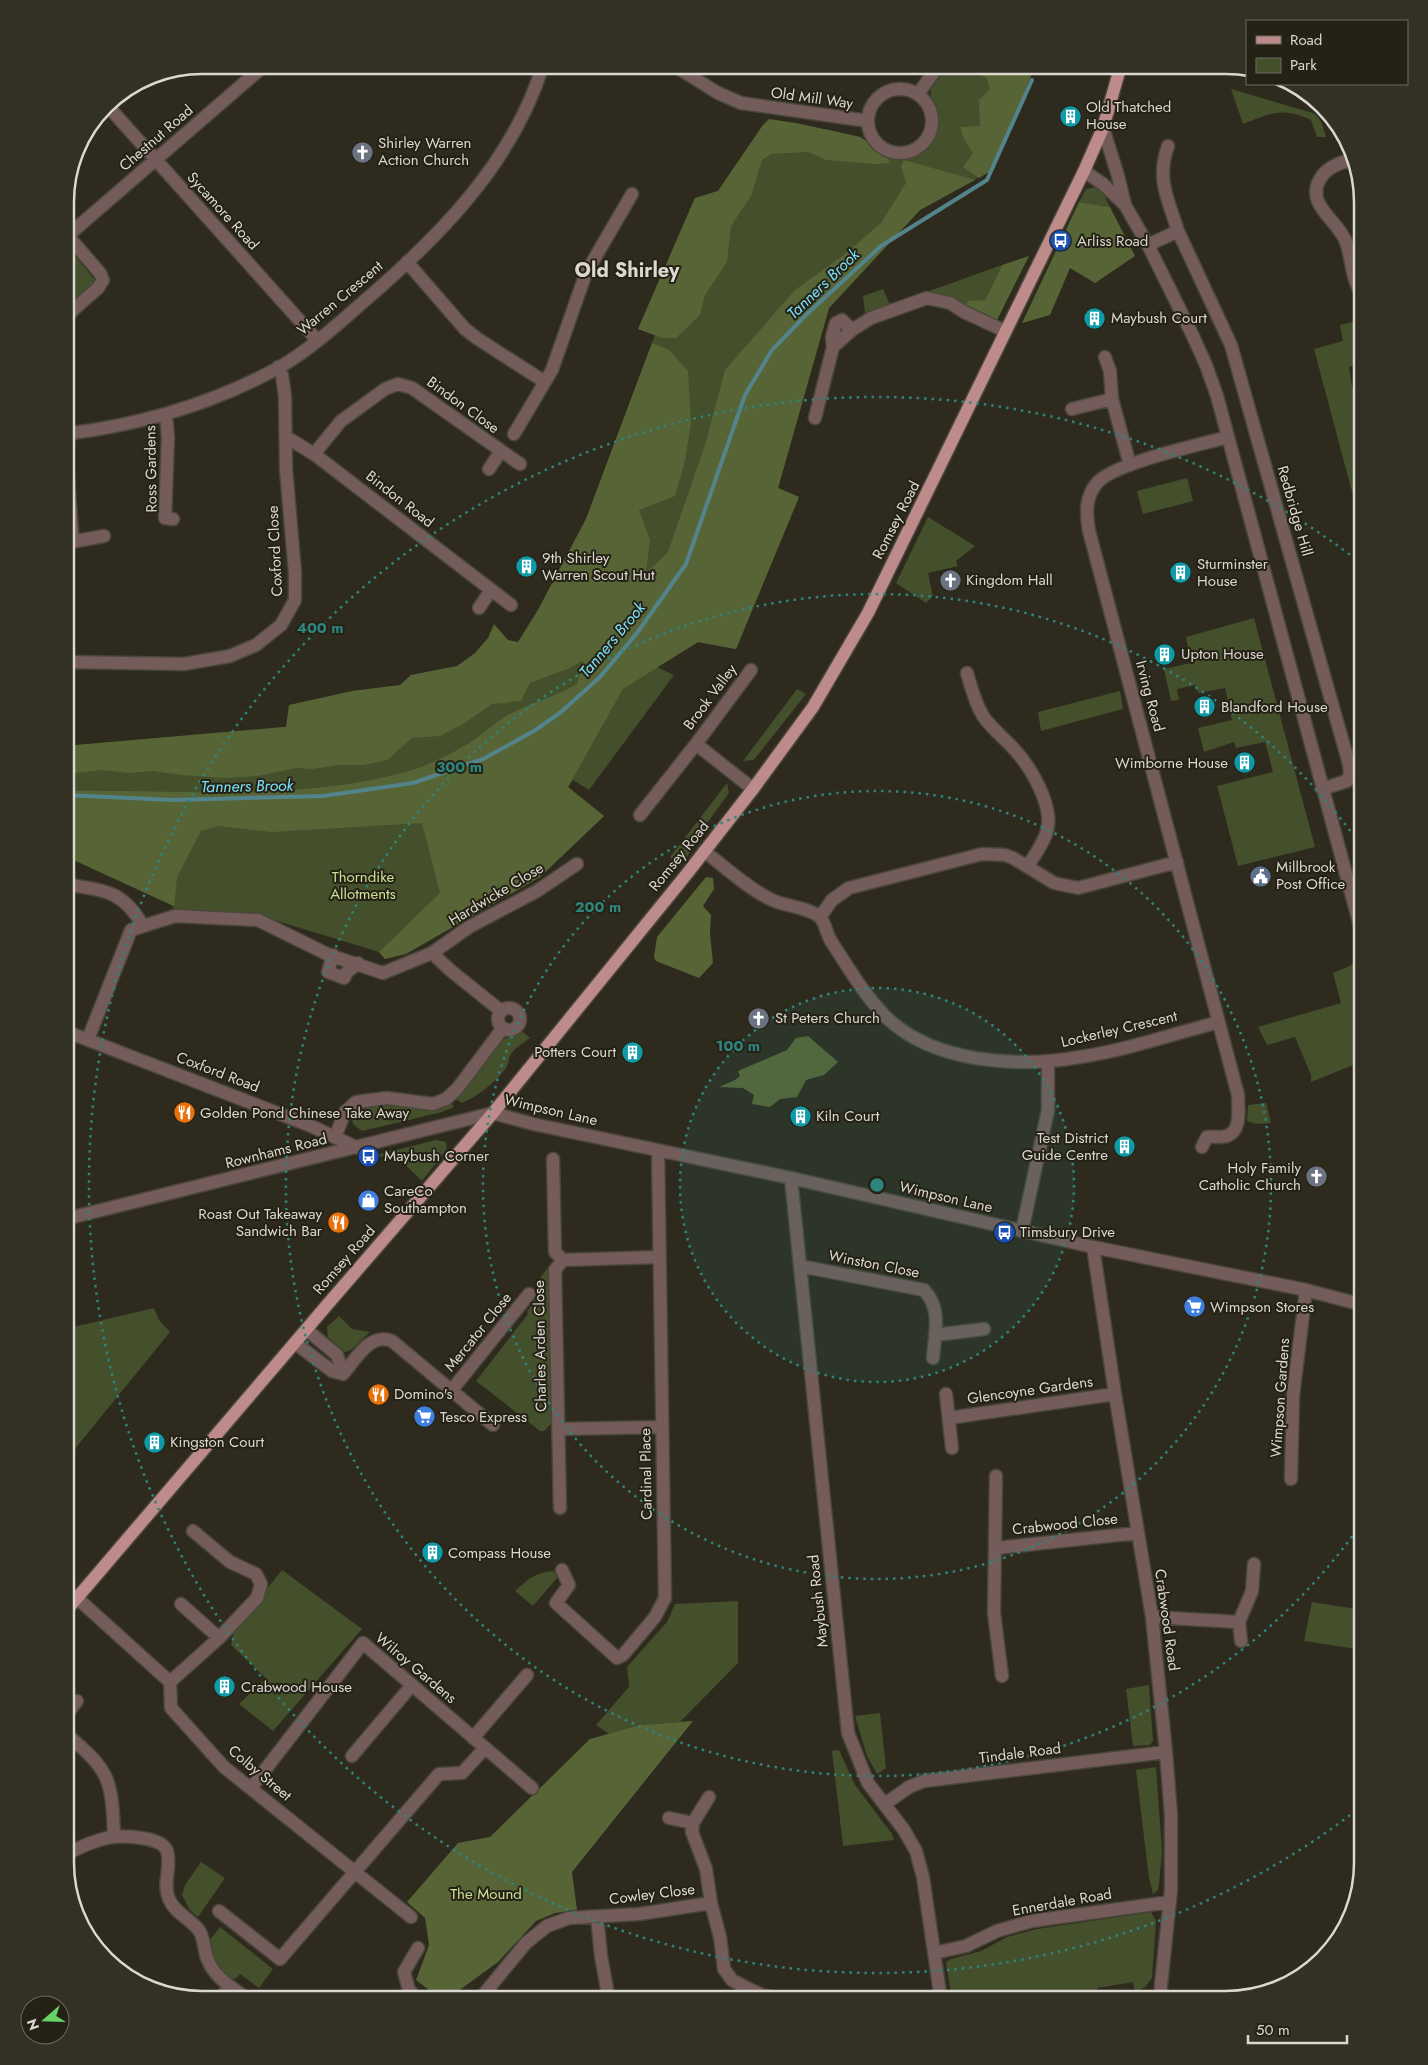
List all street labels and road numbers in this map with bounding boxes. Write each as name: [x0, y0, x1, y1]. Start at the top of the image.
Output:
street label: Old Mill Way: [769, 81, 855, 115]
street label: Chestnut Road: [114, 100, 198, 176]
street label: Sycamore Road: [182, 167, 264, 255]
street label: Warren Crescent: [292, 255, 388, 341]
street label: Bindon Close: [422, 371, 504, 439]
street label: Ross Gardens: [139, 425, 163, 513]
street label: Redbridge Hill: [1272, 463, 1318, 559]
street label: Bindon Road: [361, 465, 439, 533]
street label: Romsey Road: [867, 477, 925, 563]
street label: Coxford Close: [262, 505, 288, 597]
street label: Irving Road: [1130, 658, 1170, 734]
street label: Brook Valley: [678, 659, 742, 735]
street label: Romsey Road: [644, 816, 714, 896]
street label: Hardwicke Close: [444, 857, 548, 931]
street label: Lockerley Crescent: [1059, 1005, 1180, 1053]
street label: Coxford Road: [173, 1046, 263, 1098]
street label: Wimpson Lane: [502, 1089, 600, 1131]
street label: Rownhams Road: [223, 1128, 329, 1174]
street label: Wimpson Lane: [897, 1176, 995, 1218]
street label: Romsey Road: [308, 1221, 380, 1299]
street label: Winston Close: [826, 1244, 922, 1284]
street label: Charles Arden Close: [528, 1280, 552, 1412]
street label: Mercator Close: [439, 1287, 517, 1376]
street label: Wimpson Gardens: [1265, 1337, 1295, 1459]
street label: Glencoyne Gardens: [966, 1370, 1094, 1410]
street label: Cardinal Place: [634, 1428, 658, 1520]
street label: Crabwood Close: [1011, 1507, 1119, 1540]
street label: Maybush Road: [802, 1554, 834, 1648]
street label: Crabwood Road: [1149, 1568, 1185, 1672]
street label: Wilroy Gardens: [370, 1627, 462, 1709]
street label: Tindale Road: [978, 1737, 1062, 1769]
street label: Colby Street: [223, 1740, 297, 1806]
street label: Cowley Close: [608, 1878, 696, 1910]
street label: Ennerdale Road: [1011, 1882, 1113, 1922]

